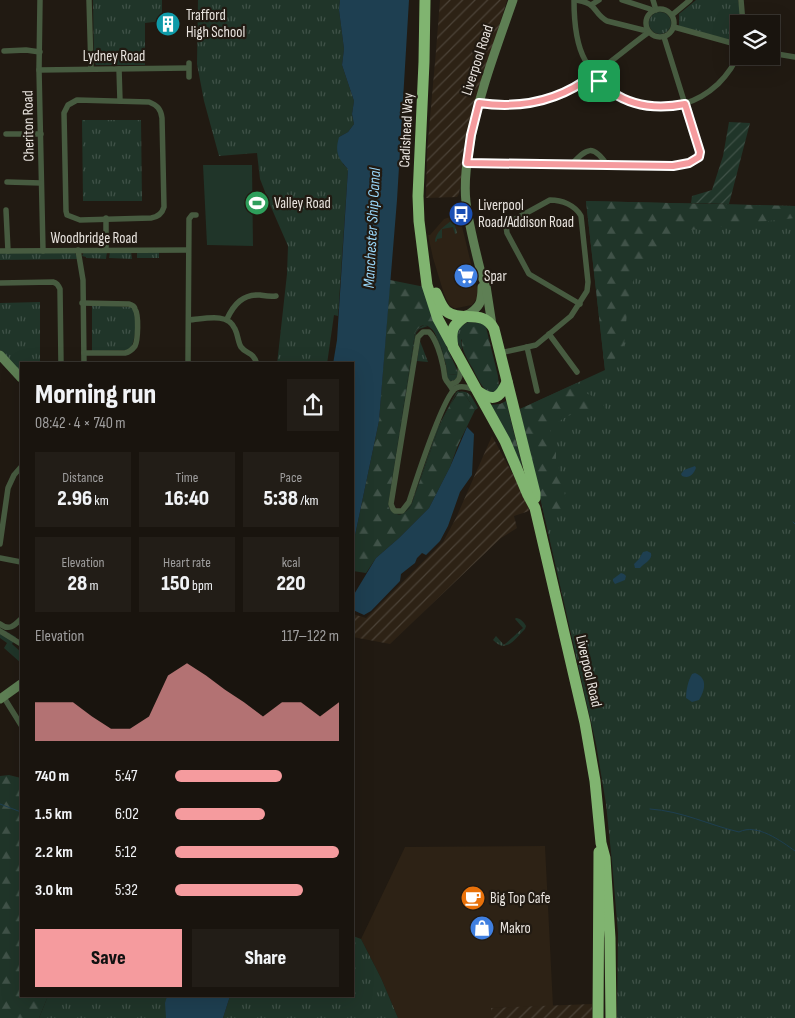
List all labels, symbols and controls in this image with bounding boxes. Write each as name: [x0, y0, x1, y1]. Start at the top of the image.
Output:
place label: Trafford High School: [186, 6, 245, 42]
building icon: Trafford High School: [155, 11, 181, 37]
map controls: [730, 15, 780, 65]
button: layers: [730, 15, 780, 65]
street label: Liverpool Road: [457, 22, 498, 98]
street label: Lydney Road: [83, 47, 145, 66]
pin: [578, 60, 620, 102]
icon: arrive: [585, 67, 613, 95]
street label: Cheriton Road: [18, 90, 39, 162]
street label: Cadishead Way: [395, 92, 418, 168]
water label: Manchester Ship Canal: [360, 166, 385, 289]
sports icon: Valley Road: [244, 190, 270, 216]
place label: Valley Road: [274, 194, 331, 213]
place label: Liverpool Road/Addison Road: [478, 196, 574, 232]
bus stop icon: Liverpool Road/Addison Road: [448, 201, 474, 227]
street label: Woodbridge Road: [50, 229, 138, 248]
supermarket icon: Spar: [453, 263, 479, 289]
place label: Spar: [484, 267, 507, 286]
text: Morning run: [35, 378, 156, 411]
button: share: [287, 379, 339, 431]
text: 08:42 · 4 × 740 m: [35, 414, 126, 433]
text: Distance: [62, 469, 104, 486]
text: Time: [176, 469, 198, 486]
text: Pace: [280, 469, 302, 486]
text: 2.96: [57, 486, 92, 511]
text: 16:40: [165, 486, 209, 511]
text: 5:38: [264, 486, 298, 511]
text: km: [92, 492, 109, 509]
text: /km: [298, 492, 318, 509]
text: Elevation: [61, 554, 105, 571]
text: Heart rate: [163, 554, 211, 571]
text: kcal: [282, 554, 300, 571]
text: 28: [68, 571, 87, 596]
text: 150: [161, 571, 190, 596]
text: 220: [276, 571, 306, 596]
text: m: [87, 577, 98, 594]
text: bpm: [190, 577, 213, 594]
text: Elevation: [35, 627, 84, 646]
text: 117–122 m: [282, 627, 339, 646]
street label: Liverpool Road: [571, 633, 606, 709]
text: 740 m: [35, 767, 69, 786]
text: 5:47: [115, 767, 137, 786]
text: 1.5 km: [35, 805, 72, 824]
text: 6:02: [115, 805, 139, 824]
text: 2.2 km: [35, 843, 73, 862]
text: 5:12: [115, 843, 137, 862]
text: 3.0 km: [35, 881, 73, 900]
text: 5:32: [115, 881, 138, 900]
cafe icon: Big Top Cafe: [460, 885, 486, 911]
place label: Big Top Cafe: [490, 889, 551, 908]
shop icon: Makro: [469, 915, 495, 941]
place label: Makro: [500, 919, 531, 938]
button: Save: [35, 929, 182, 987]
button: Share: [192, 929, 339, 987]

